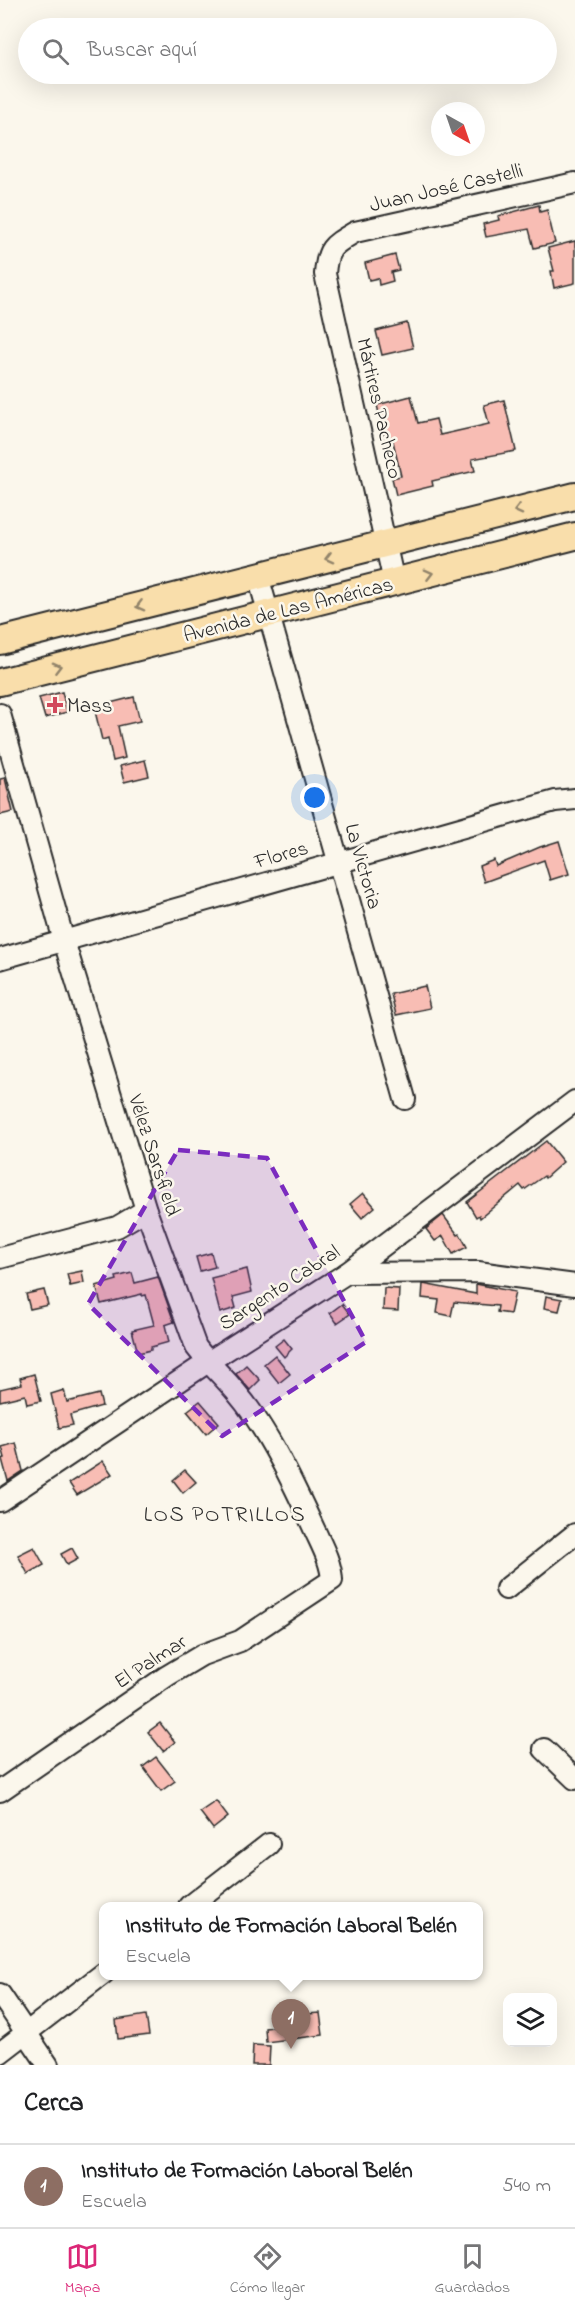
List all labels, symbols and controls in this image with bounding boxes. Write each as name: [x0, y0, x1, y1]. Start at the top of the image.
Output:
search box: [18, 18, 557, 84]
icon: search: [39, 35, 72, 68]
text: Buscar aquí: [87, 35, 197, 67]
north arrow: [431, 102, 485, 156]
street label: Juan José Castelli: [367, 157, 526, 221]
street label: Mártires Pacheco: [347, 335, 409, 482]
one-way arrow: [513, 503, 523, 516]
one-way arrow: [324, 551, 334, 564]
one-way arrow: [424, 568, 434, 581]
street label: Avenida de Las Américas: [180, 570, 397, 652]
one-way arrow: [135, 598, 145, 611]
one-way arrow: [52, 662, 62, 675]
place label: Mass: [67, 692, 112, 722]
marker: Mass: [48, 698, 62, 712]
your location: [300, 783, 329, 812]
street label: La Victoria: [336, 820, 389, 913]
street label: Flores: [250, 834, 312, 878]
street label: Vélez Sarsfield: [119, 1090, 187, 1221]
street label: Sargento Cabral: [214, 1238, 348, 1341]
district label: LOS POTRILLOS: [144, 1500, 306, 1532]
street label: El Palmar: [109, 1628, 194, 1697]
popup: [99, 1902, 483, 1980]
text: Instituto de Formación Laboral Belén: [125, 1911, 457, 1943]
text: Escuela: [125, 1943, 191, 1972]
map controls: [503, 1993, 557, 2047]
button: layers: [503, 1993, 557, 2047]
pin: 1: [272, 2000, 310, 2049]
text: Cerca: [24, 2085, 84, 2123]
text: Instituto de Formación Laboral Belén: [81, 2156, 413, 2188]
text: 1: [40, 2172, 47, 2201]
text: 540 m: [502, 2172, 551, 2201]
text: Escuela: [81, 2188, 147, 2217]
tab: Mapa: [65, 2240, 100, 2300]
tab: Cómo llegar: [230, 2240, 305, 2300]
tab: Guardados: [434, 2240, 510, 2300]

